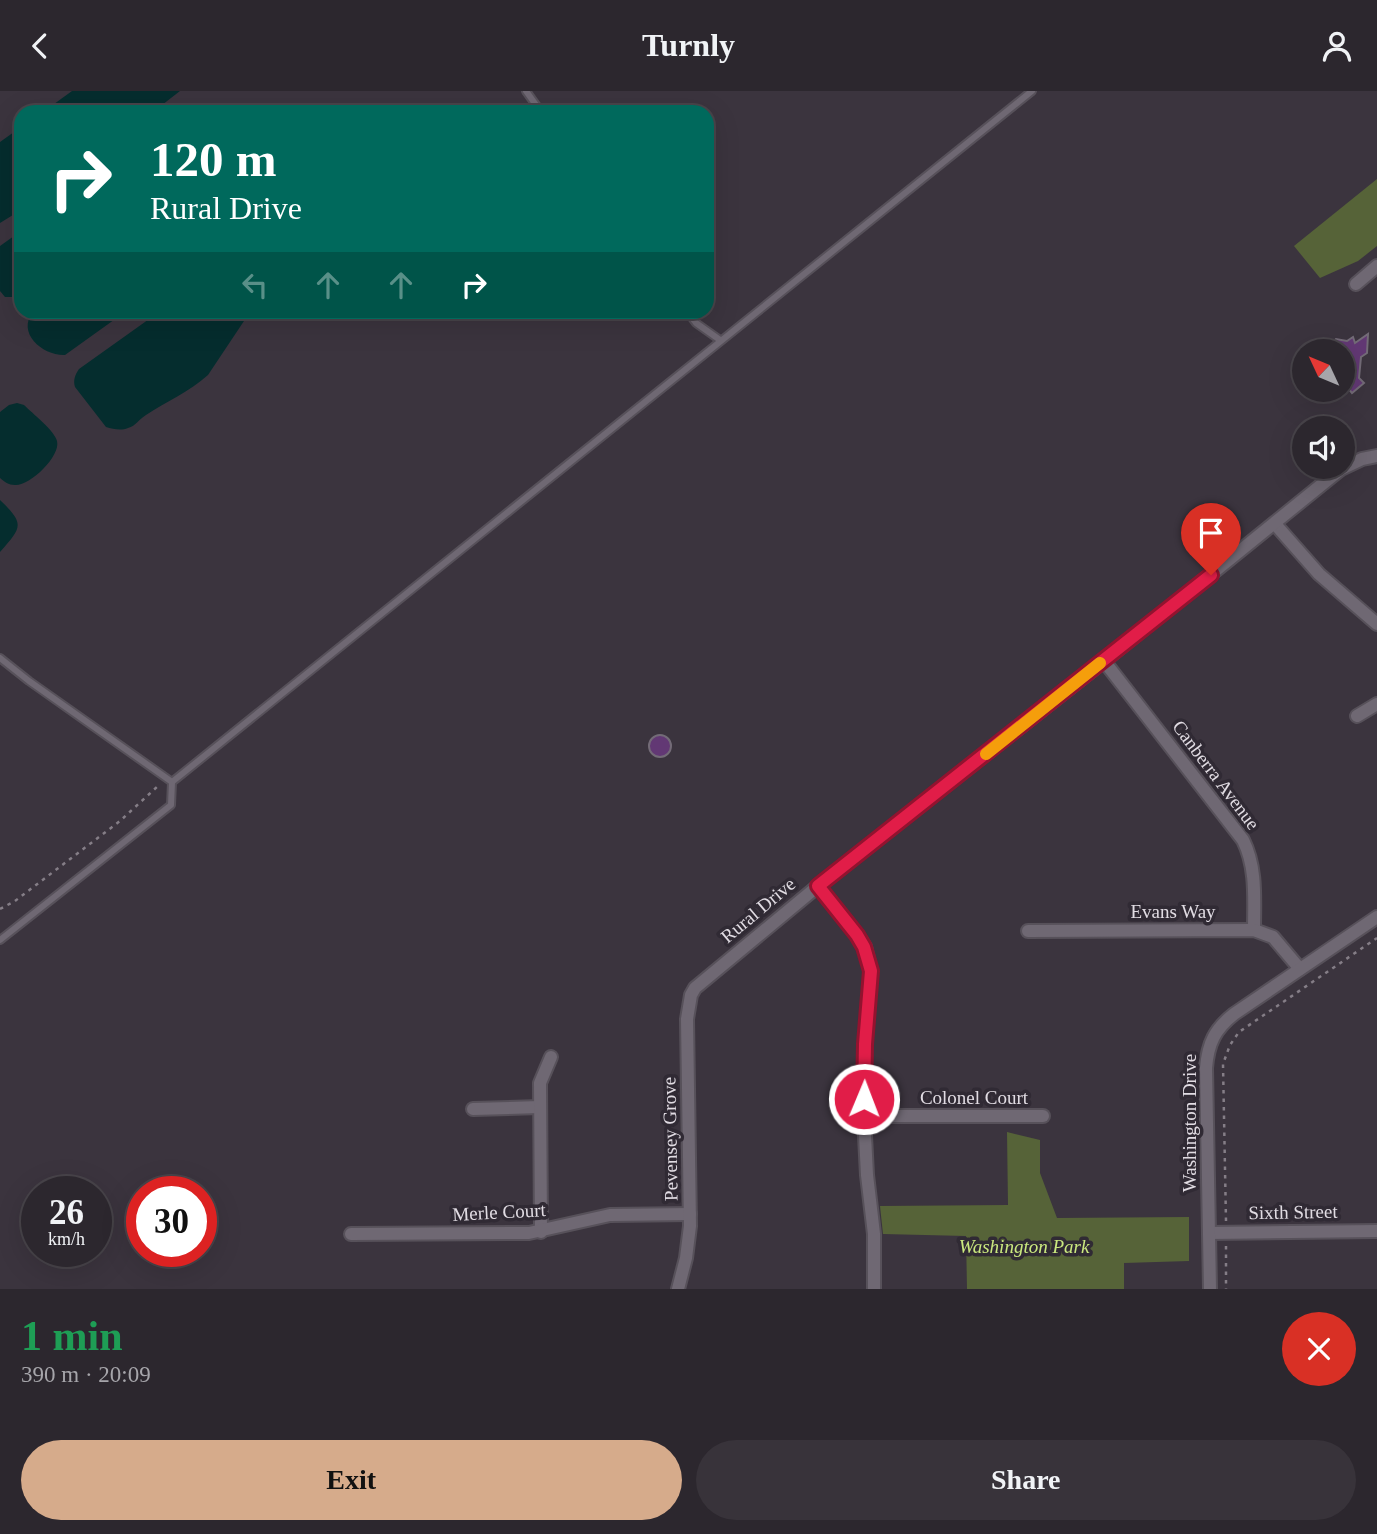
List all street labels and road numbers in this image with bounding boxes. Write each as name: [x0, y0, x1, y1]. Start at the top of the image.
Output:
street label: Canberra Avenue: [1168, 716, 1264, 834]
street label: Rural Drive: [717, 873, 799, 947]
street label: Evans Way: [1130, 901, 1216, 922]
street label: Washington Drive: [1179, 1054, 1200, 1192]
street label: Pevensey Grove: [658, 1077, 682, 1201]
street label: Colonel Court: [920, 1087, 1029, 1108]
street label: Merle Court: [452, 1199, 547, 1225]
street label: Sixth Street: [1248, 1201, 1338, 1223]

